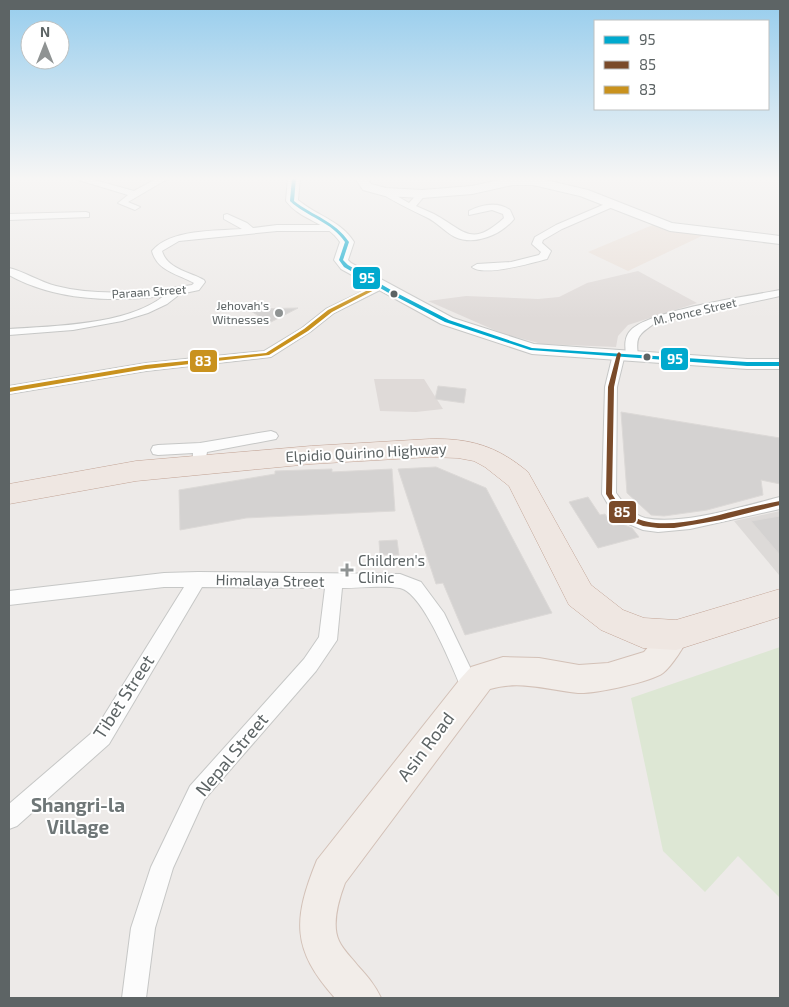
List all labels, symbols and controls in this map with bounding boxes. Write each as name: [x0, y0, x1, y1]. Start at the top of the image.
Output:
north arrow: [20, 20, 70, 70]
legend: [594, 20, 769, 110]
text: N: [40, 23, 50, 40]
text: 95: [639, 30, 656, 48]
text: 85: [639, 55, 656, 73]
text: 83: [639, 80, 656, 98]
line badge: 95: [352, 266, 381, 290]
text: 95: [359, 269, 375, 286]
street label: Paraan Street: [111, 281, 187, 301]
unlabelled marker: [389, 289, 399, 299]
street label: M. Ponce Street: [652, 295, 738, 327]
place label: Jehovah's Witnesses: [212, 298, 269, 326]
marker: Jehovah's Witnesses: [273, 307, 285, 319]
line badge: 95: [660, 347, 689, 371]
line badge: 83: [189, 349, 218, 373]
text: 95: [667, 350, 683, 367]
text: 83: [195, 352, 211, 369]
unlabelled marker: [642, 352, 652, 362]
street label: Elpidio Quirino Highway: [285, 439, 447, 466]
line badge: 85: [608, 500, 637, 524]
text: 85: [614, 503, 630, 520]
place label: Children's Clinic: [358, 551, 425, 586]
marker: Children's Clinic: [340, 563, 354, 577]
street label: Himalaya Street: [215, 570, 325, 590]
street label: Tibet Street: [88, 650, 159, 743]
street label: Nepal Street: [190, 708, 272, 800]
street label: Asin Road: [392, 708, 458, 785]
district label: Shangri-la Village: [31, 793, 125, 838]

